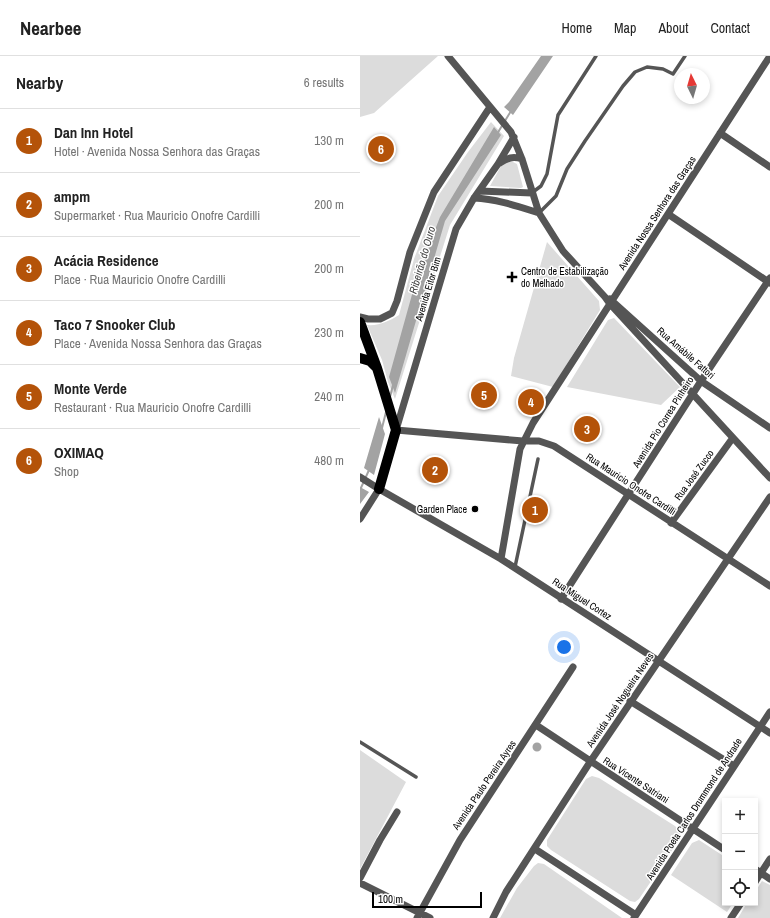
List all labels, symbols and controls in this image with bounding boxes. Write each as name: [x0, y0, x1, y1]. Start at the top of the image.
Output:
text: Nearbee: [20, 15, 81, 41]
text: Home: [561, 19, 592, 37]
text: Map: [614, 19, 636, 37]
text: About: [658, 19, 688, 37]
text: Contact: [710, 19, 750, 37]
north arrow: [674, 68, 710, 104]
text: Nearby: [16, 71, 63, 94]
text: 6 results: [304, 74, 344, 91]
text: Dan Inn Hotel: [54, 122, 133, 143]
text: 1: [26, 132, 32, 149]
text: 130 m: [314, 132, 344, 149]
pin: 6: [368, 134, 394, 164]
text: Hotel · Avenida Nossa Senhora das Graças: [54, 143, 260, 160]
street label: Avenida Nossa Senhora das Graças: [615, 154, 699, 273]
text: ampm: [54, 186, 90, 207]
text: 2: [26, 196, 32, 213]
text: 200 m: [314, 196, 344, 213]
text: Supermarket · Rua Mauricio Onofre Cardilli: [54, 207, 260, 224]
water label: Ribeirão do Ouro: [406, 225, 438, 295]
text: Acácia Residence: [54, 250, 159, 271]
street label: Avenida Eitor Bim: [412, 255, 444, 324]
text: 3: [26, 260, 32, 277]
text: 200 m: [314, 260, 344, 277]
place label: Centro de Estabilização do Melhado: [521, 265, 609, 290]
text: Place · Rua Mauricio Onofre Cardilli: [54, 271, 226, 288]
marker: Centro de Estabilização do Melhado: [506, 271, 518, 283]
text: Taco 7 Snooker Club: [54, 314, 175, 335]
text: 4: [26, 324, 32, 341]
text: 230 m: [314, 324, 344, 341]
street label: Rua Amábile Fattori: [654, 324, 718, 382]
text: Place · Avenida Nossa Senhora das Graças: [54, 335, 262, 352]
street label: Avenida Pio Correa Pinheiro: [629, 374, 697, 471]
text: Monte Verde: [54, 378, 127, 399]
pin: 5: [471, 380, 497, 410]
pin: 4: [518, 387, 544, 417]
text: 5: [26, 388, 32, 405]
text: 240 m: [314, 388, 344, 405]
text: Restaurant · Rua Mauricio Onofre Cardilli: [54, 399, 251, 416]
pin: 3: [574, 414, 600, 444]
text: OXIMAQ: [54, 442, 104, 463]
street label: Rua José Zucco: [671, 447, 717, 503]
street label: Rua Mauricio Onofre Cardilli: [584, 450, 678, 518]
text: 6: [26, 452, 32, 469]
text: 480 m: [314, 452, 344, 469]
pin: 2: [422, 455, 448, 485]
text: Shop: [54, 463, 79, 480]
pin: 1: [522, 495, 548, 525]
place label: Garden Place: [417, 503, 467, 516]
marker: Garden Place: [470, 504, 480, 514]
street label: Rua Miguel Cortez: [550, 575, 614, 623]
your location: [554, 637, 574, 657]
street label: Avenida José Nogueira Neves: [583, 650, 656, 751]
street label: Avenida Poeta Carlos Drummond de Andrade: [643, 735, 745, 883]
street label: Avenida Paulo Pereira Ayres: [449, 738, 519, 833]
street label: Rua Vicente Satriani: [601, 754, 671, 806]
map controls: [722, 798, 758, 906]
button: +: [722, 798, 758, 834]
button: −: [722, 834, 758, 870]
button: locate: [722, 870, 758, 906]
scale bar: [372, 890, 482, 909]
text: 100 m: [378, 892, 403, 906]

